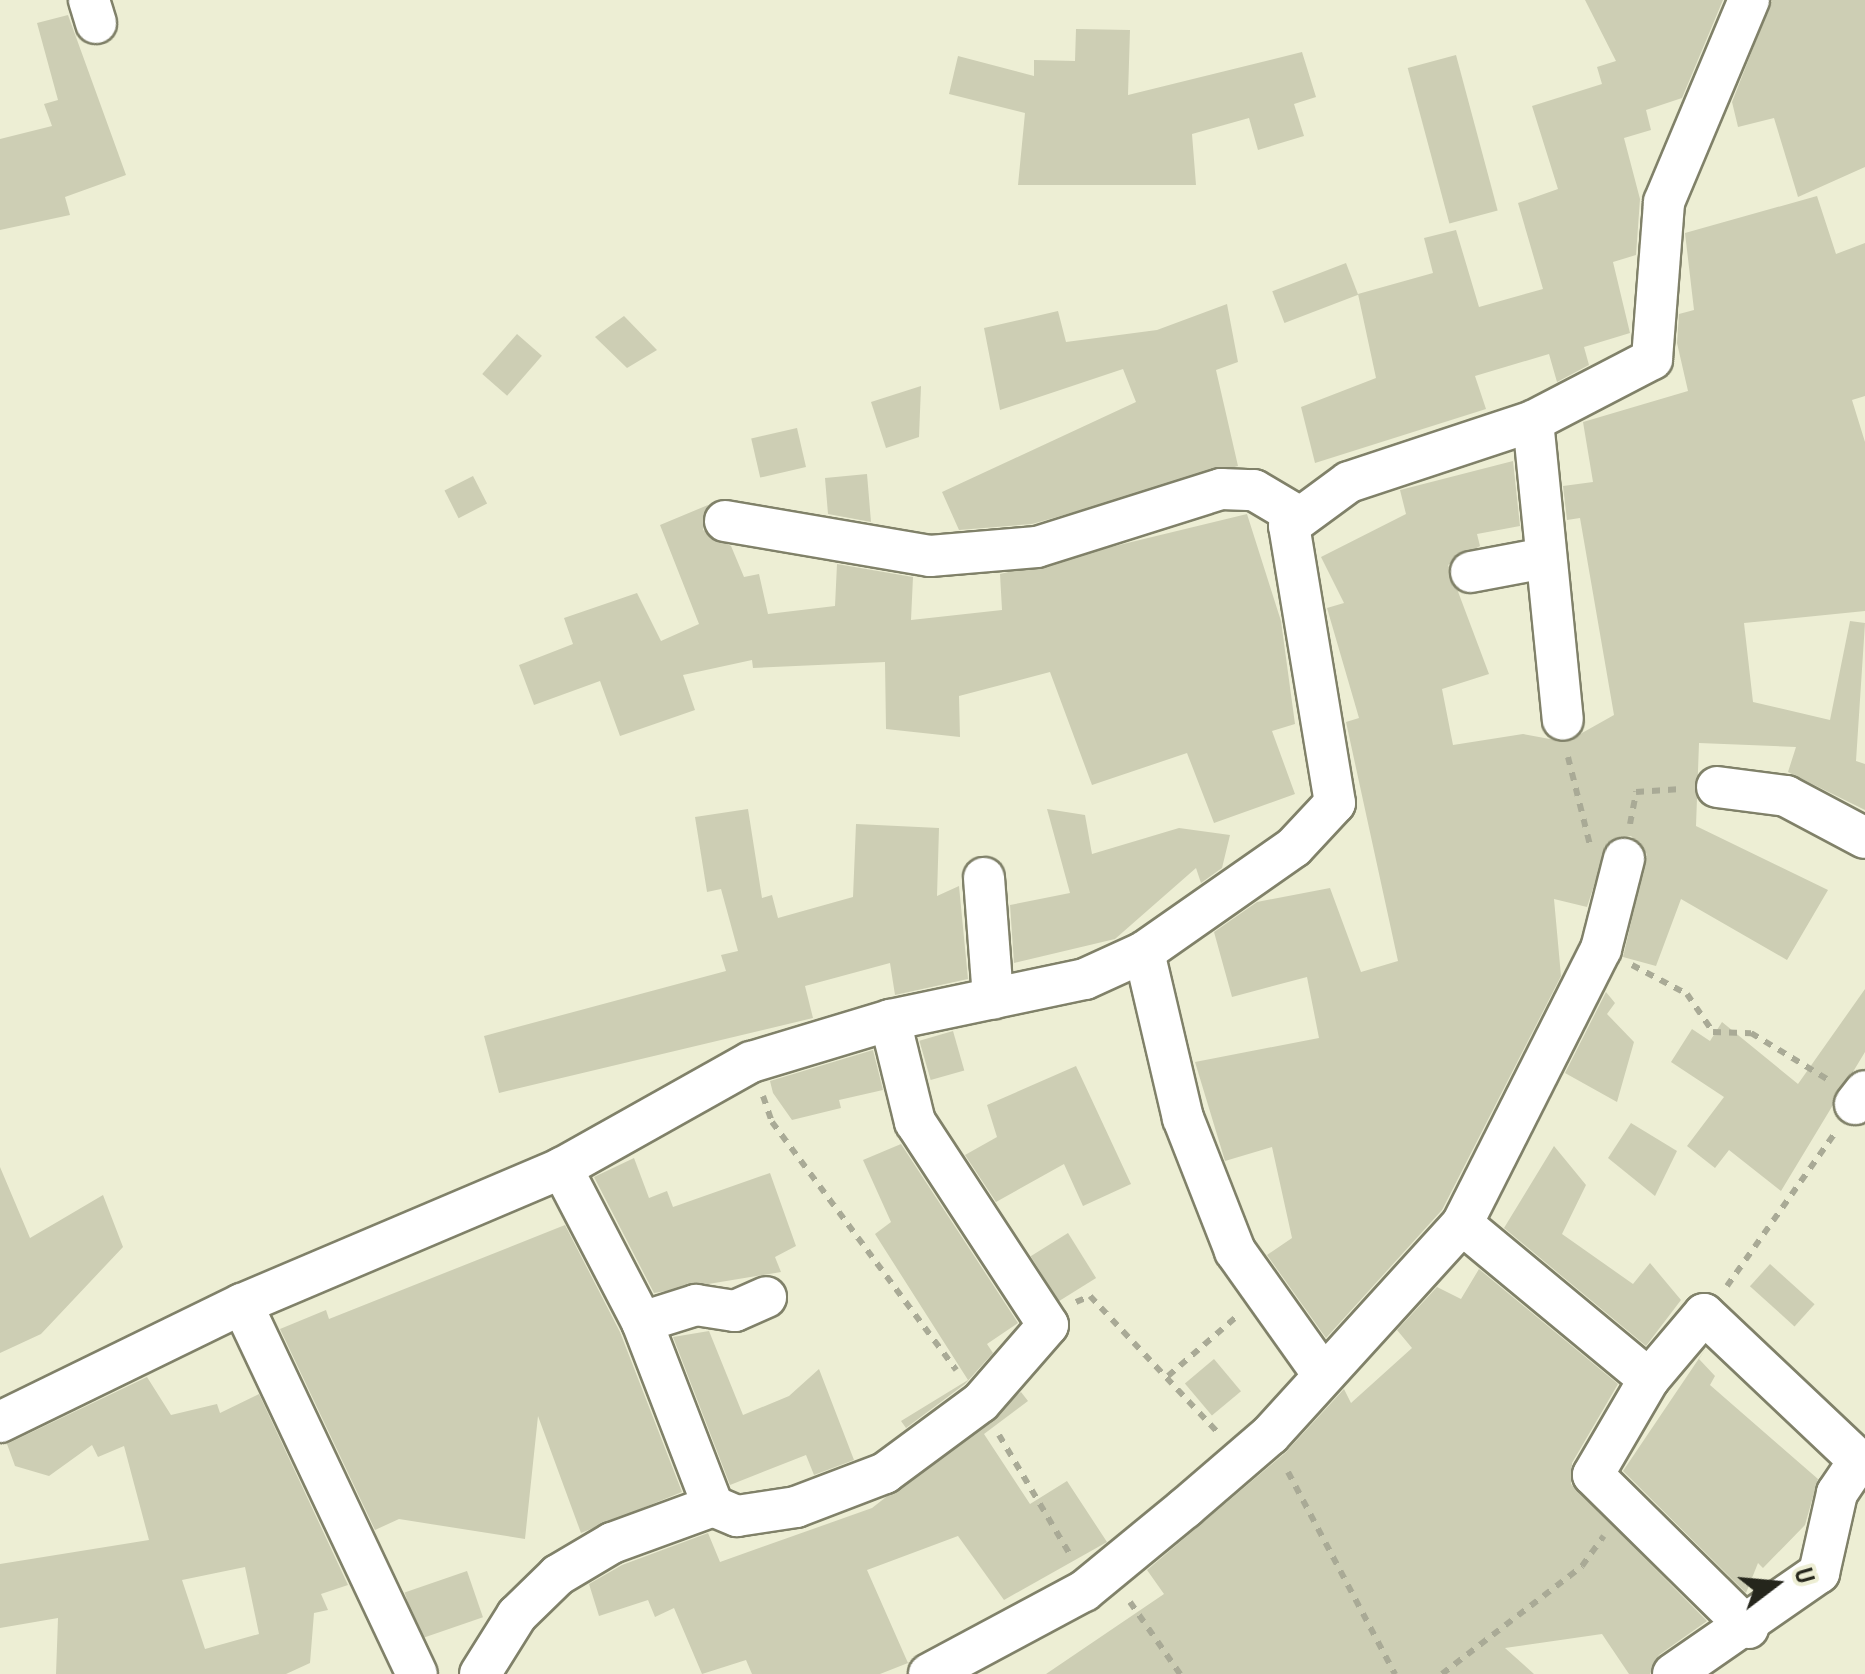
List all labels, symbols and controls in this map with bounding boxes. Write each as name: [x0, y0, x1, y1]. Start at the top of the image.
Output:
north arrow: [1725, 1534, 1825, 1634]
text: U: [1786, 1564, 1822, 1587]

